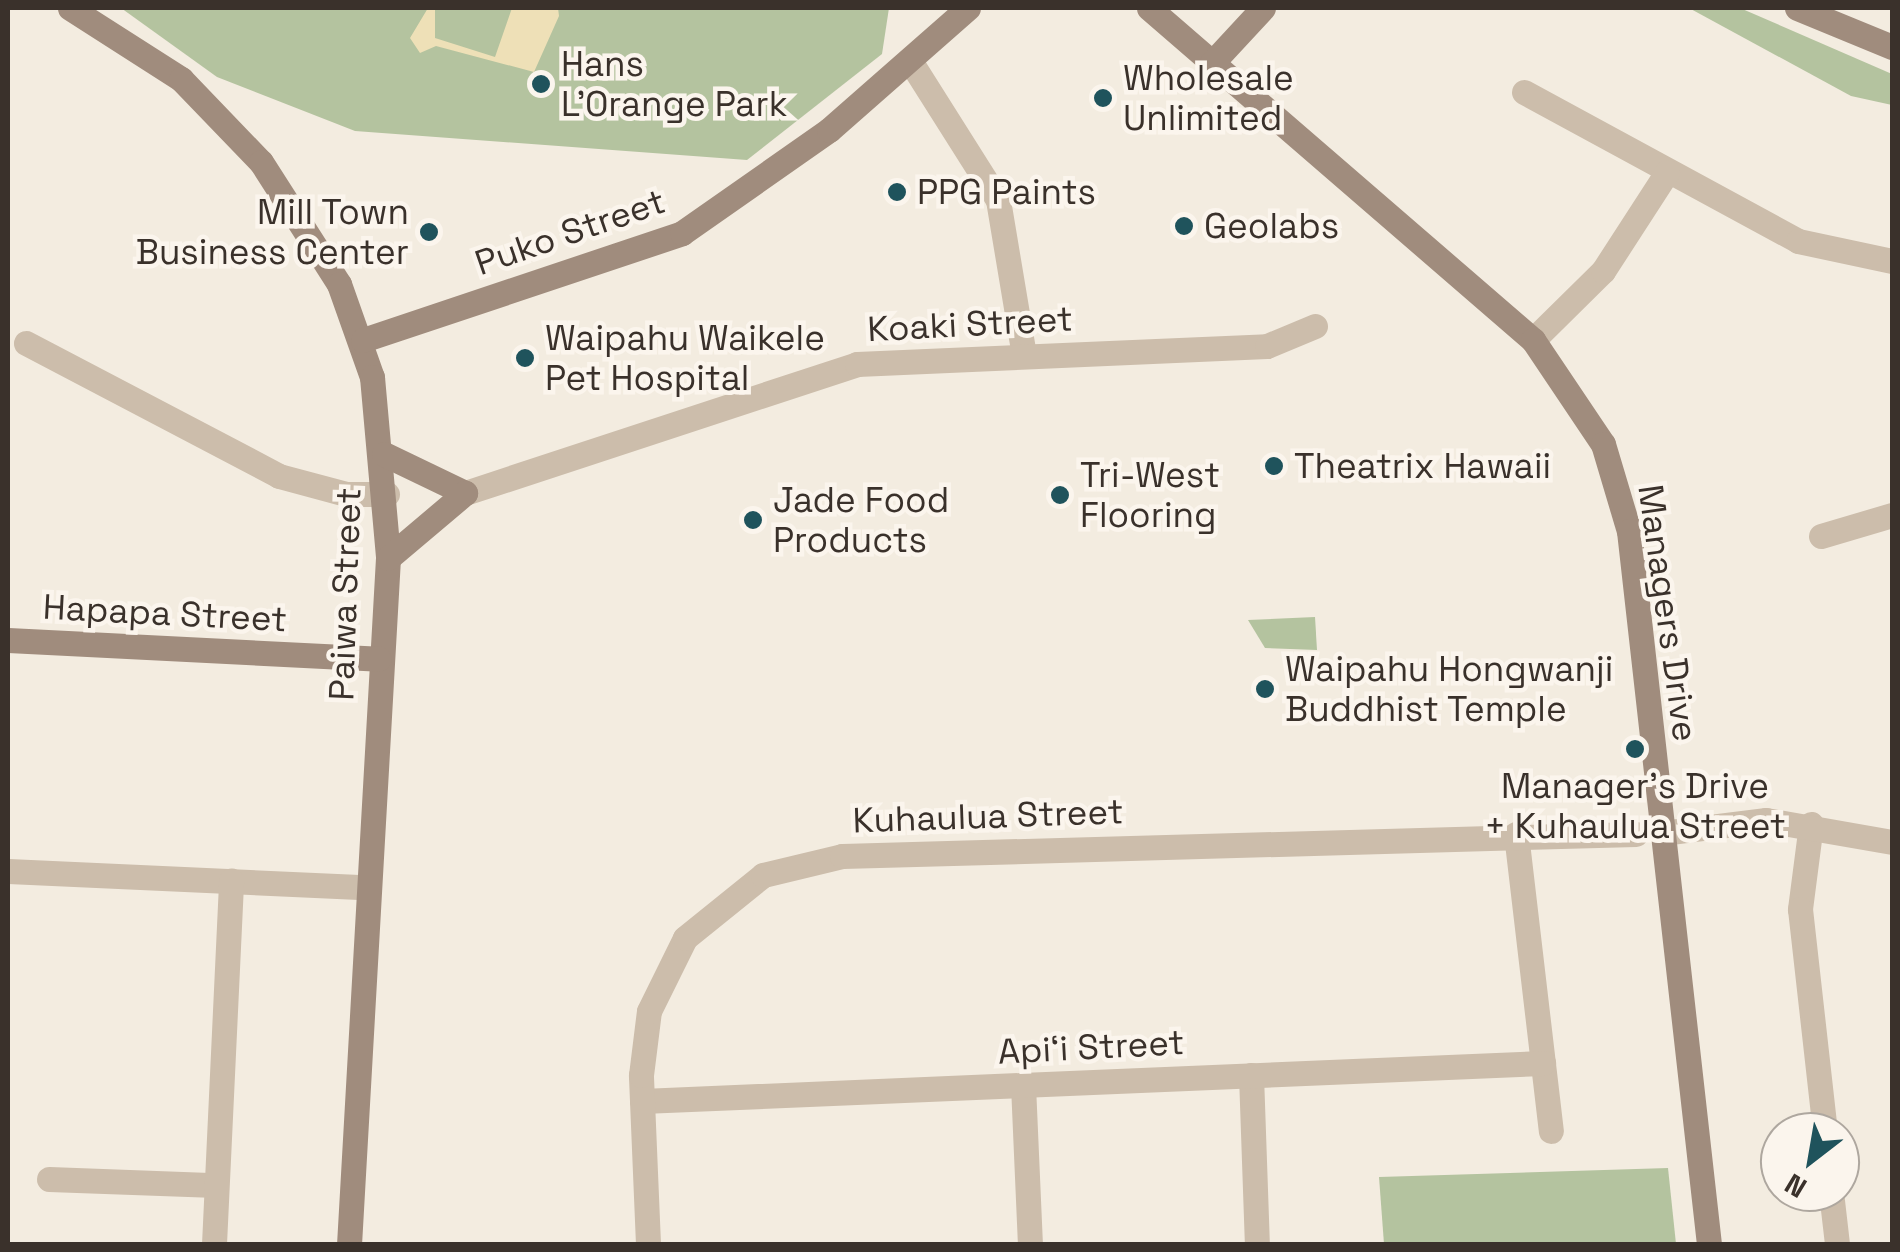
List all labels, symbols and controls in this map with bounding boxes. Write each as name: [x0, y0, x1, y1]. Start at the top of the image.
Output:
place label: Hans L'Orange Park: [561, 43, 787, 125]
place label: Wholesale Unlimited: [1123, 57, 1294, 139]
marker: Hans L'Orange Park: [530, 73, 552, 95]
marker: Wholesale Unlimited: [1092, 87, 1114, 109]
place label: PPG Paints: [917, 171, 1096, 213]
street label: Puko Street: [470, 180, 670, 284]
marker: PPG Paints: [886, 181, 908, 203]
place label: Mill Town Business Center: [136, 191, 409, 273]
place label: Geolabs: [1204, 205, 1339, 247]
marker: Geolabs: [1173, 215, 1195, 237]
marker: Mill Town Business Center: [418, 221, 440, 243]
street label: Koaki Street: [866, 298, 1074, 350]
place label: Waipahu Waikele Pet Hospital: [545, 317, 825, 399]
marker: Waipahu Waikele Pet Hospital: [514, 347, 536, 369]
place label: Theatrix Hawaii: [1294, 445, 1551, 487]
place label: Tri-West Flooring: [1080, 454, 1220, 536]
marker: Theatrix Hawaii: [1263, 455, 1285, 477]
place label: Jade Food Products: [773, 479, 949, 561]
street label: Managers Drive: [1629, 482, 1707, 744]
marker: Tri-West Flooring: [1049, 484, 1071, 506]
street label: Paiwa Street: [320, 487, 370, 701]
marker: Jade Food Products: [742, 509, 764, 531]
street label: Hapapa Street: [42, 586, 288, 640]
place label: Waipahu Hongwanji Buddhist Temple: [1285, 648, 1613, 730]
marker: Waipahu Hongwanji Buddhist Temple: [1254, 678, 1276, 700]
marker: Manager's Drive + Kuhaulua Street: [1624, 738, 1646, 760]
place label: Manager's Drive + Kuhaulua Street: [1484, 765, 1786, 847]
street label: Kuhaulua Street: [852, 790, 1124, 842]
street label: Apiʻi Street: [997, 1021, 1185, 1073]
north arrow: [1760, 1112, 1860, 1212]
text: N: [1778, 1166, 1813, 1206]

